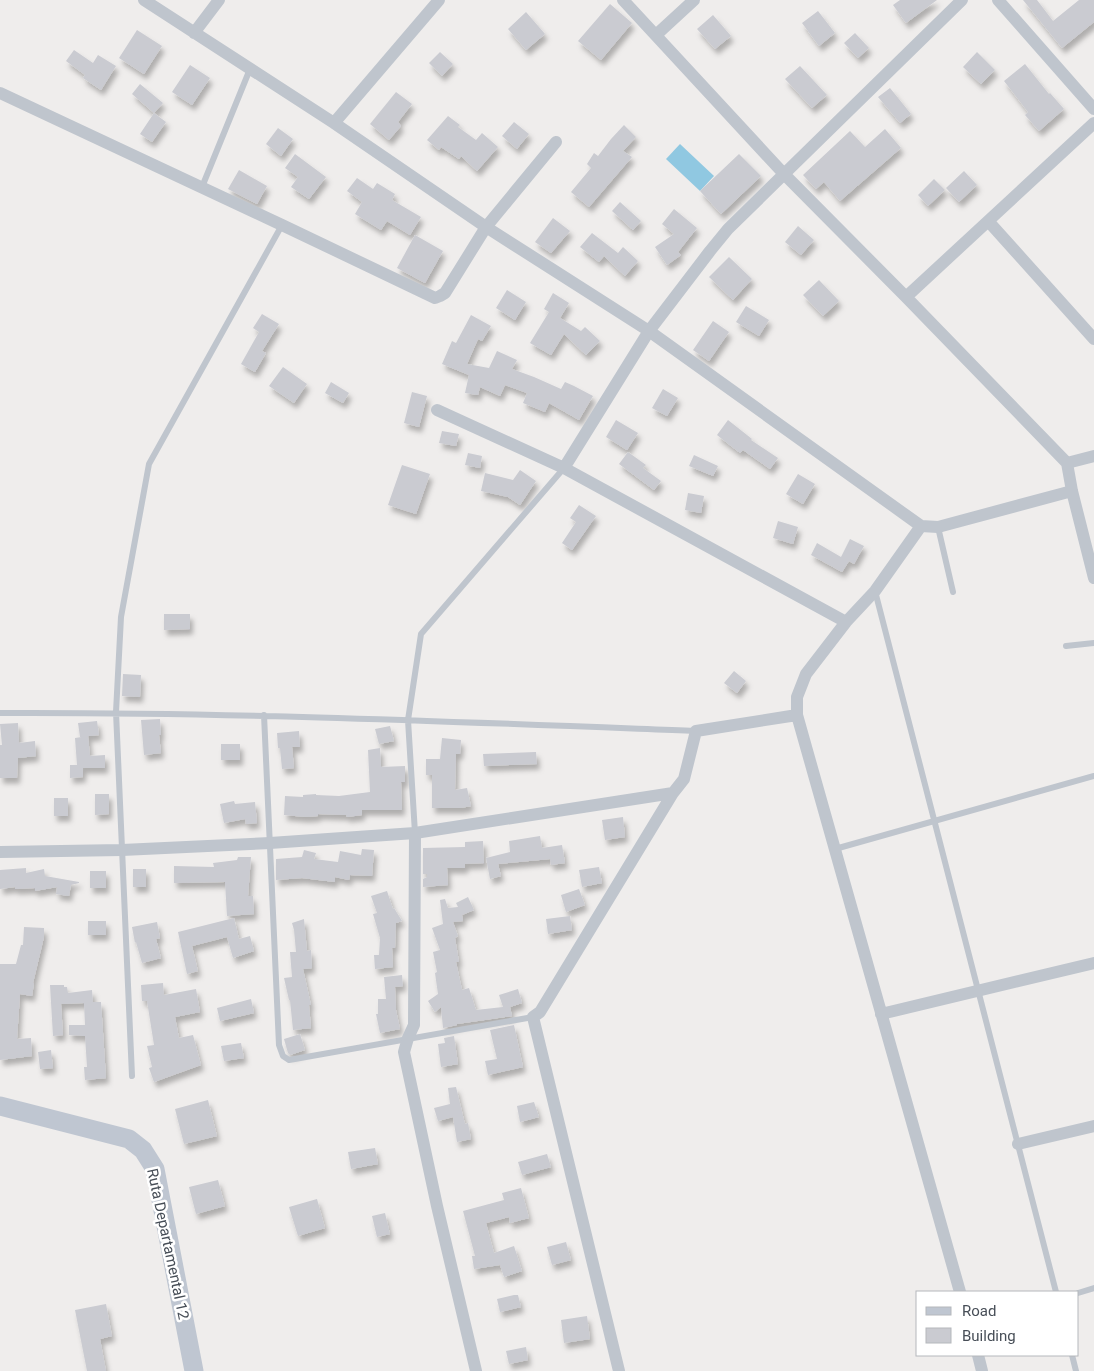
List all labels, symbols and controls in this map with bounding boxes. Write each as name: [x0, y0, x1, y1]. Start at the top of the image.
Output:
street label: Ruta Departamental 12: [143, 1167, 193, 1321]
legend: [916, 1291, 1079, 1356]
text: Road: [962, 1302, 996, 1320]
text: Building: [962, 1327, 1016, 1345]

